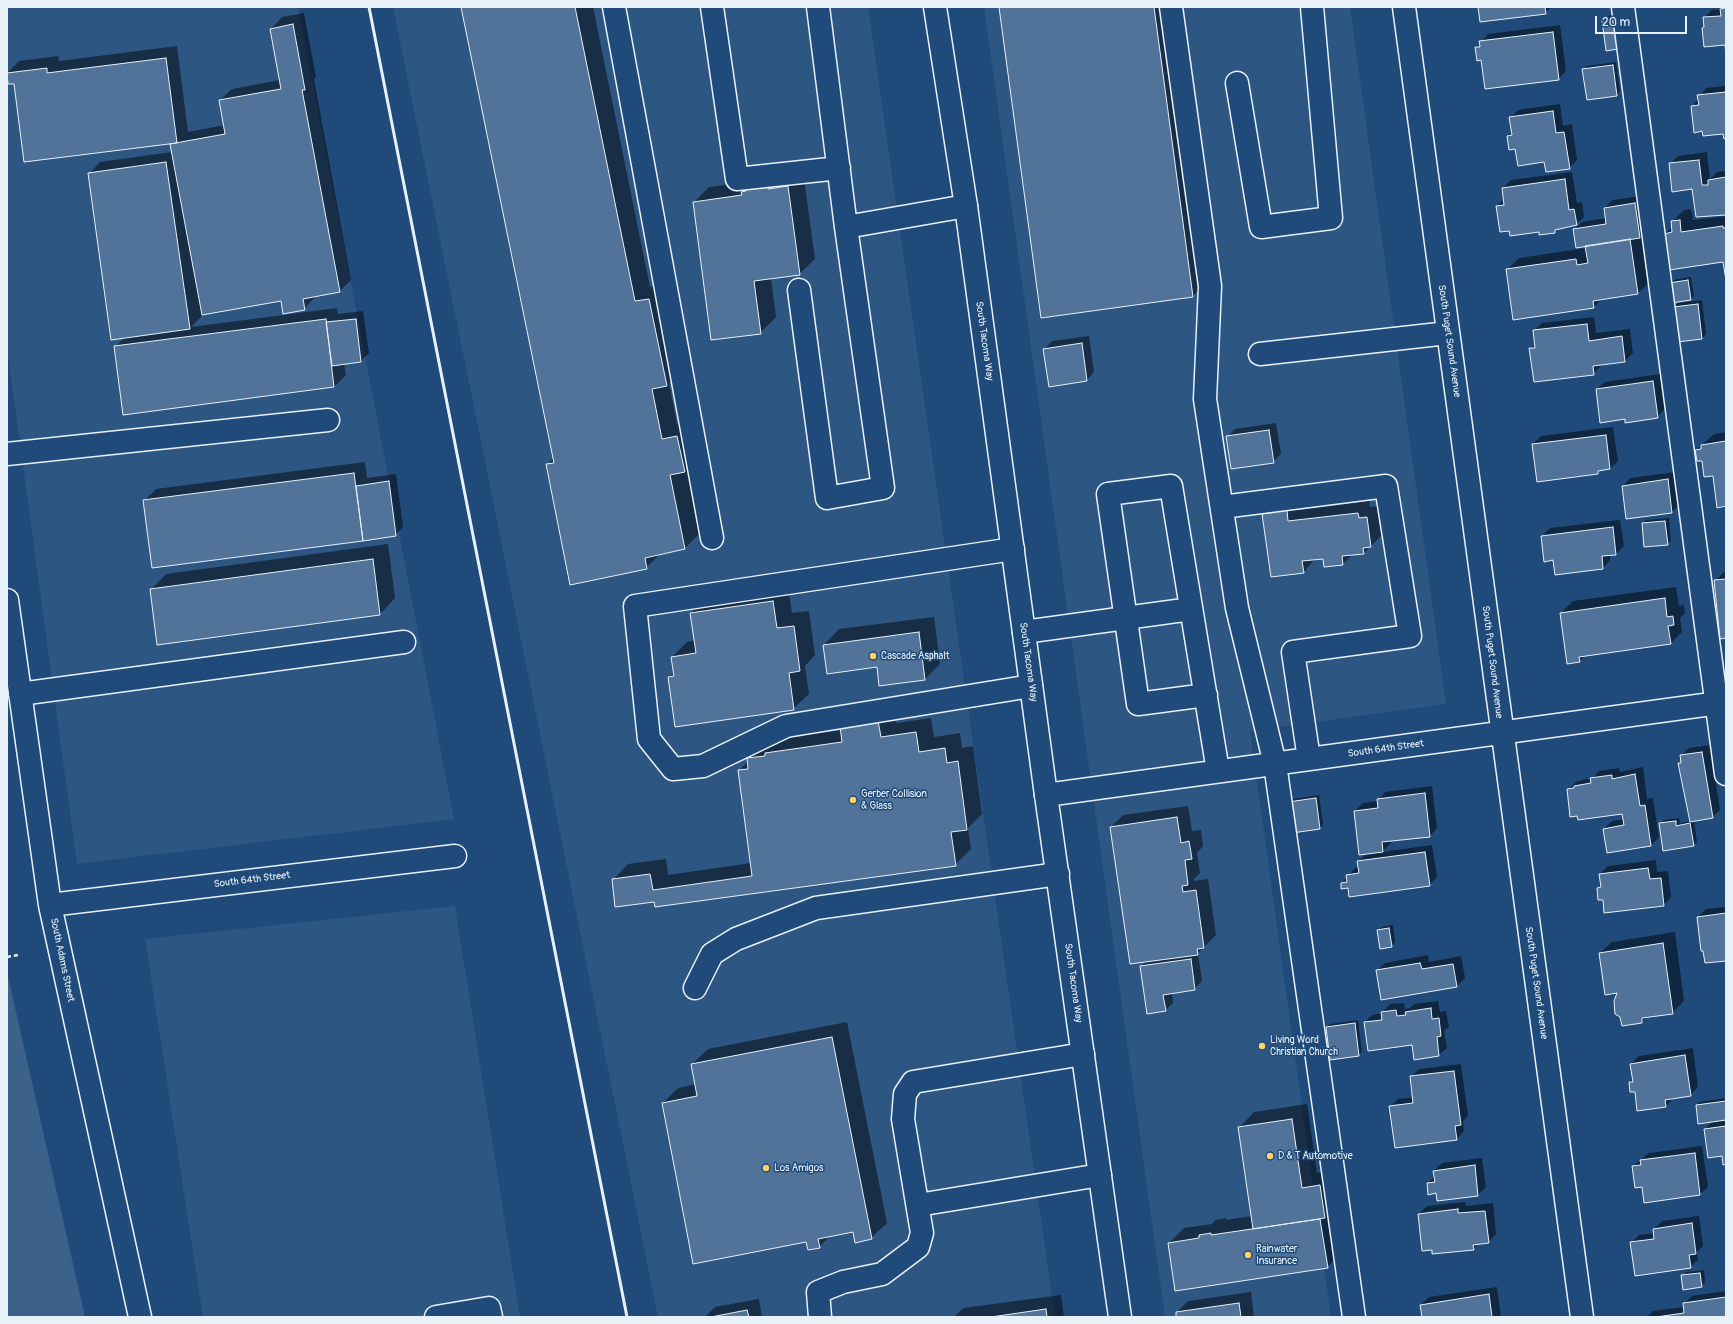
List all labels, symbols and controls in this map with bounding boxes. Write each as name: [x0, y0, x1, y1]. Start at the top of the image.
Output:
scale bar: [1597, 8, 1689, 34]
text: 20 m: [1602, 15, 1630, 30]
street label: South Puget Sound Avenue: [1435, 284, 1463, 398]
street label: South Tacoma Way: [972, 301, 996, 381]
street label: South Puget Sound Avenue: [1479, 605, 1505, 719]
street label: South Tacoma Way: [1016, 622, 1040, 702]
place label: Cascade Asphalt: [881, 650, 950, 662]
marker: Cascade Asphalt: [868, 651, 878, 661]
street label: South 64th Street: [1347, 738, 1425, 760]
place label: Gerber Collision & Glass: [861, 788, 927, 812]
marker: Gerber Collision & Glass: [848, 795, 858, 805]
street label: South 64th Street: [213, 869, 291, 891]
street label: South Adams Street: [47, 917, 77, 1003]
street label: South Puget Sound Avenue: [1522, 926, 1550, 1040]
street label: South Tacoma Way: [1061, 943, 1085, 1023]
place label: Living Word Christian Church: [1270, 1034, 1338, 1058]
marker: Living Word Christian Church: [1257, 1041, 1267, 1051]
place label: D & T Automotive: [1278, 1150, 1353, 1162]
marker: D & T Automotive: [1265, 1151, 1275, 1161]
place label: Los Amigos: [774, 1162, 823, 1174]
marker: Los Amigos: [761, 1163, 771, 1173]
place label: Rainwater Insurance: [1256, 1243, 1297, 1266]
marker: Rainwater Insurance: [1243, 1250, 1253, 1260]

